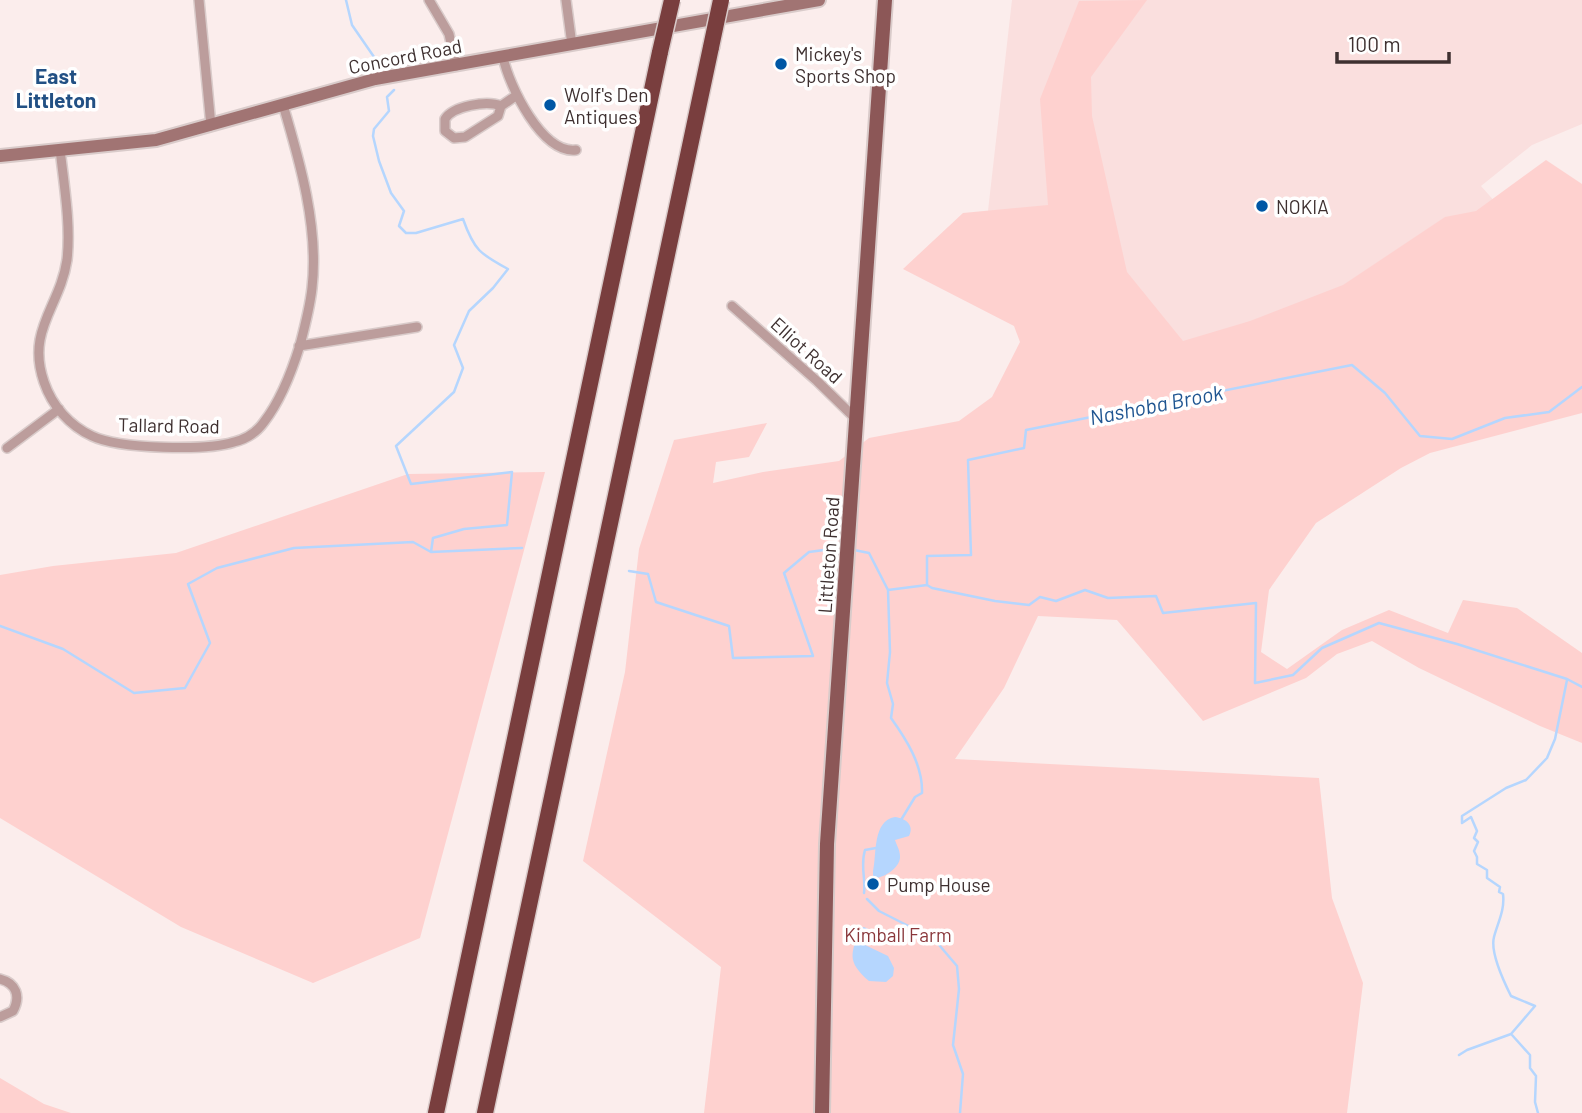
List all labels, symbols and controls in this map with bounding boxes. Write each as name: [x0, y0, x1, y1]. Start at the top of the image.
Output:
scale bar: [1337, 21, 1449, 65]
text: 100 m: [1348, 31, 1401, 56]
street label: Concord Road: [346, 34, 464, 78]
place label: Mickey's Sports Shop: [795, 42, 896, 87]
marker: Mickey's Sports Shop: [773, 56, 789, 72]
district label: East Littleton: [16, 63, 96, 112]
place label: Wolf's Den Antiques: [564, 83, 649, 128]
marker: Wolf's Den Antiques: [542, 97, 558, 113]
place label: NOKIA: [1276, 195, 1329, 218]
marker: NOKIA: [1254, 198, 1270, 214]
street label: Elliot Road: [767, 312, 847, 388]
water label: Nashoba Brook: [1087, 379, 1226, 429]
street label: Tallard Road: [118, 413, 220, 437]
street label: Littleton Road: [812, 496, 844, 614]
place label: Pump House: [887, 873, 991, 896]
marker: Pump House: [865, 876, 881, 892]
park label: Kimball Farm: [844, 923, 952, 946]

